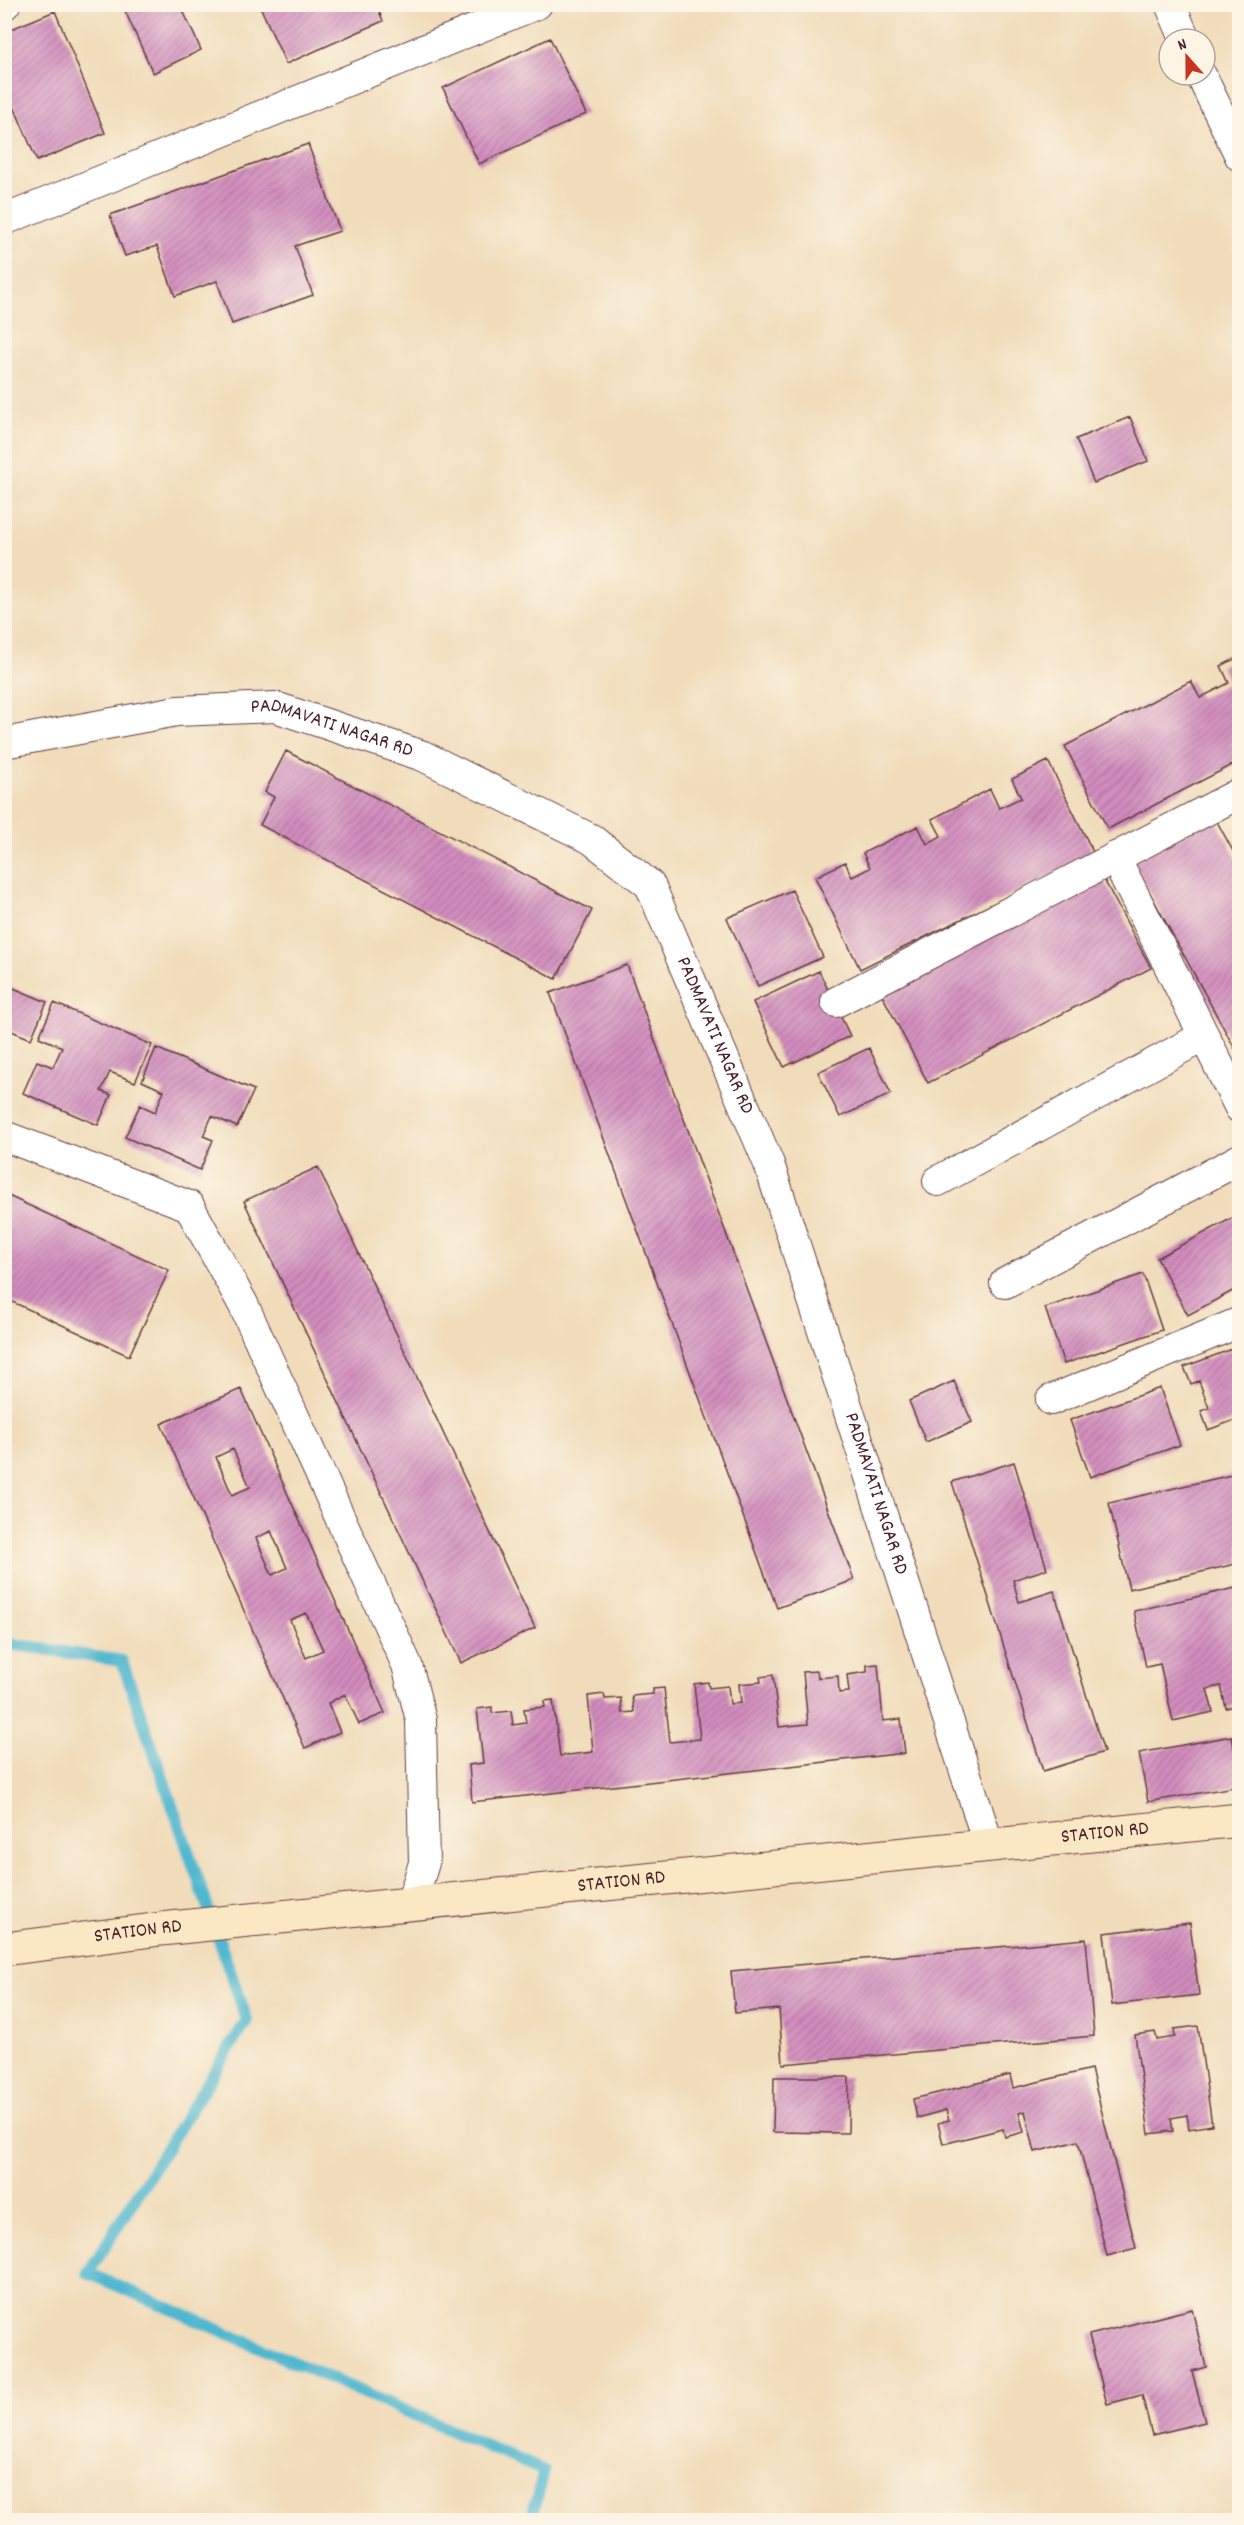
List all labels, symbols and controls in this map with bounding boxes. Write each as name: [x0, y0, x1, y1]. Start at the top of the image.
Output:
north arrow: [1157, 27, 1217, 87]
text: N: [1175, 33, 1190, 57]
street label: PADMAVATI NAGAR RD: [250, 692, 416, 766]
street label: PADMAVATI NAGAR RD: [668, 953, 760, 1119]
street label: PADMAVATI NAGAR RD: [836, 1409, 915, 1578]
street label: STATION RD: [1060, 1815, 1150, 1852]
street label: STATION RD: [576, 1864, 667, 1901]
street label: STATION RD: [93, 1913, 183, 1951]

